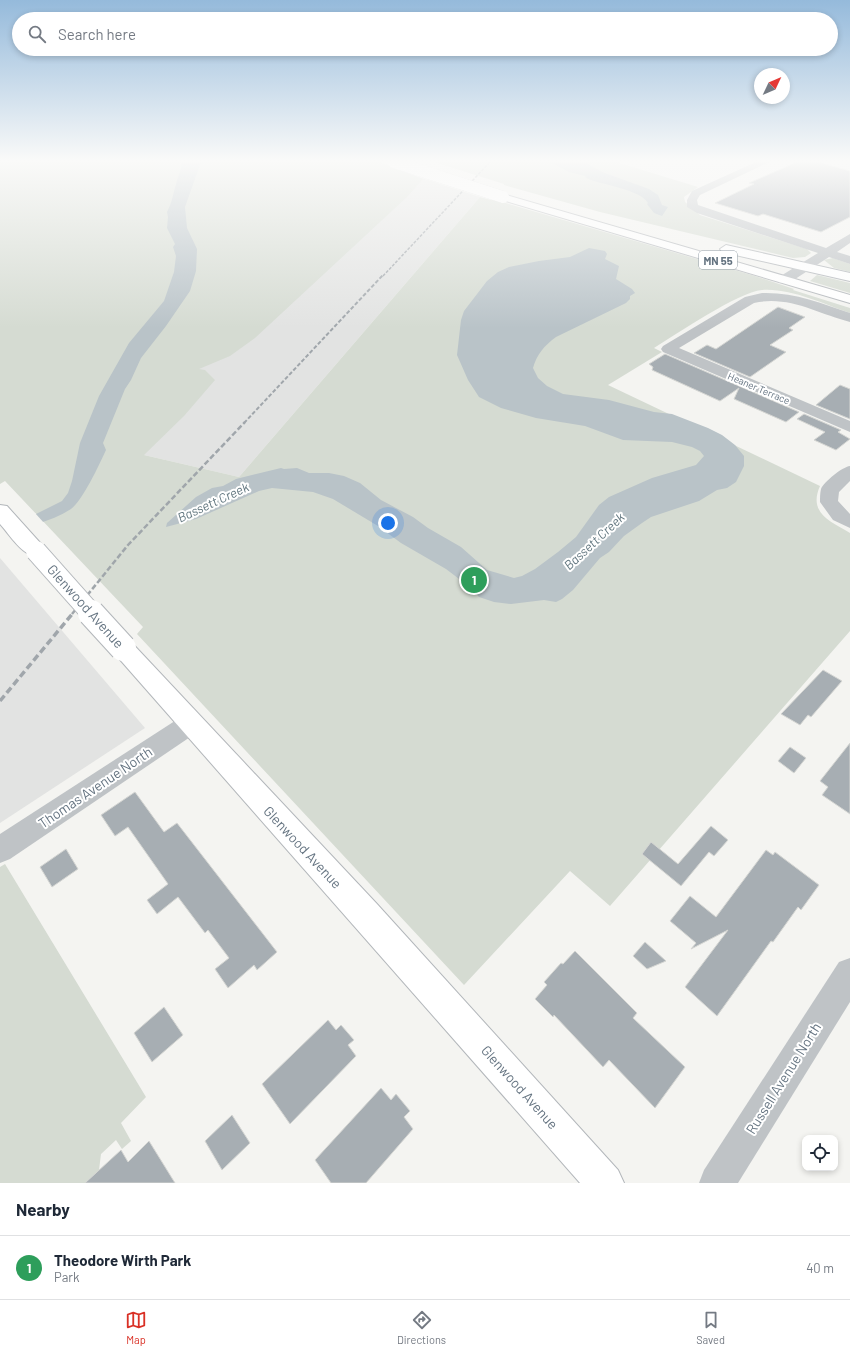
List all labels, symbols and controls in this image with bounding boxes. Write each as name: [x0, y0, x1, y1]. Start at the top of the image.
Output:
search box: [12, 12, 838, 56]
icon: search: [26, 23, 48, 45]
text: Search here: [58, 25, 136, 43]
north arrow: [754, 68, 790, 104]
road number: MN 55: [699, 251, 737, 269]
street label: Heaner Terrace: [726, 370, 792, 406]
water label: Bassett Creek: [175, 478, 252, 525]
water label: Bassett Creek: [560, 509, 628, 573]
your location: [378, 513, 398, 533]
street label: Glenwood Avenue: [44, 561, 128, 651]
pin: 1: [461, 565, 487, 595]
street label: Thomas Avenue North: [35, 743, 155, 831]
street label: Glenwood Avenue: [260, 802, 346, 892]
street label: Russell Avenue North: [742, 1019, 824, 1137]
street label: Glenwood Avenue: [478, 1042, 562, 1132]
map controls: [802, 1135, 838, 1171]
button: locate: [802, 1135, 838, 1171]
text: Nearby: [16, 1199, 70, 1219]
text: Theodore Wirth Park: [54, 1251, 191, 1269]
text: 1: [27, 1260, 31, 1276]
text: 40 m: [806, 1260, 834, 1276]
text: Park: [54, 1269, 80, 1285]
tab: Map: [125, 1309, 147, 1346]
tab: Directions: [397, 1309, 446, 1346]
tab: Saved: [696, 1309, 725, 1346]

